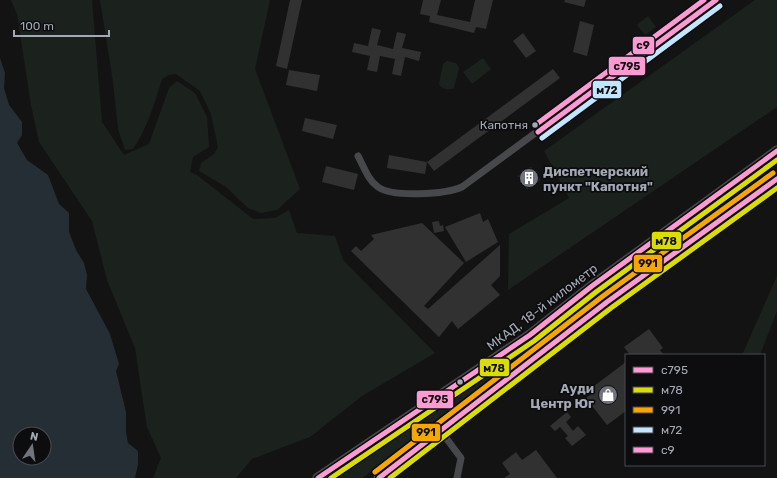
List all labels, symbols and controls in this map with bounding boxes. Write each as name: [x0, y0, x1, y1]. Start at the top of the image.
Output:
scale bar: [14, 12, 109, 38]
text: 100 m: [20, 19, 54, 33]
line badge: с9: [632, 36, 655, 55]
text: с9: [636, 39, 650, 52]
line badge: с795: [608, 56, 646, 76]
text: с795: [614, 60, 640, 73]
line badge: м72: [592, 80, 622, 99]
text: м72: [596, 84, 618, 97]
place label: Капотня: [480, 118, 528, 132]
marker: Капотня: [530, 120, 540, 130]
place label: Диспетчерский пункт "Капотня": [543, 164, 653, 194]
building icon: Диспетчерский пункт "Капотня": [518, 167, 540, 189]
line badge: м78: [651, 231, 682, 250]
text: м78: [655, 235, 677, 248]
line badge: 991: [633, 254, 663, 273]
text: 991: [638, 257, 658, 270]
street label: МКАД, 18-й километр: [484, 260, 600, 354]
legend: [625, 354, 765, 466]
line badge: м78: [479, 358, 510, 377]
text: м78: [483, 362, 505, 375]
text: с795: [661, 363, 688, 377]
unlabelled marker: [455, 377, 465, 387]
place label: Ауди Центр Юг: [530, 381, 594, 411]
text: м78: [661, 383, 683, 397]
shop icon: Ауди Центр Юг: [597, 384, 619, 406]
line badge: с795: [416, 390, 454, 409]
text: с795: [422, 393, 448, 406]
text: 991: [661, 403, 680, 417]
line badge: 991: [411, 423, 441, 442]
text: м72: [661, 423, 682, 437]
north arrow: [12, 426, 52, 466]
text: 991: [416, 426, 436, 439]
text: N: [29, 430, 40, 444]
text: с9: [661, 443, 675, 457]

